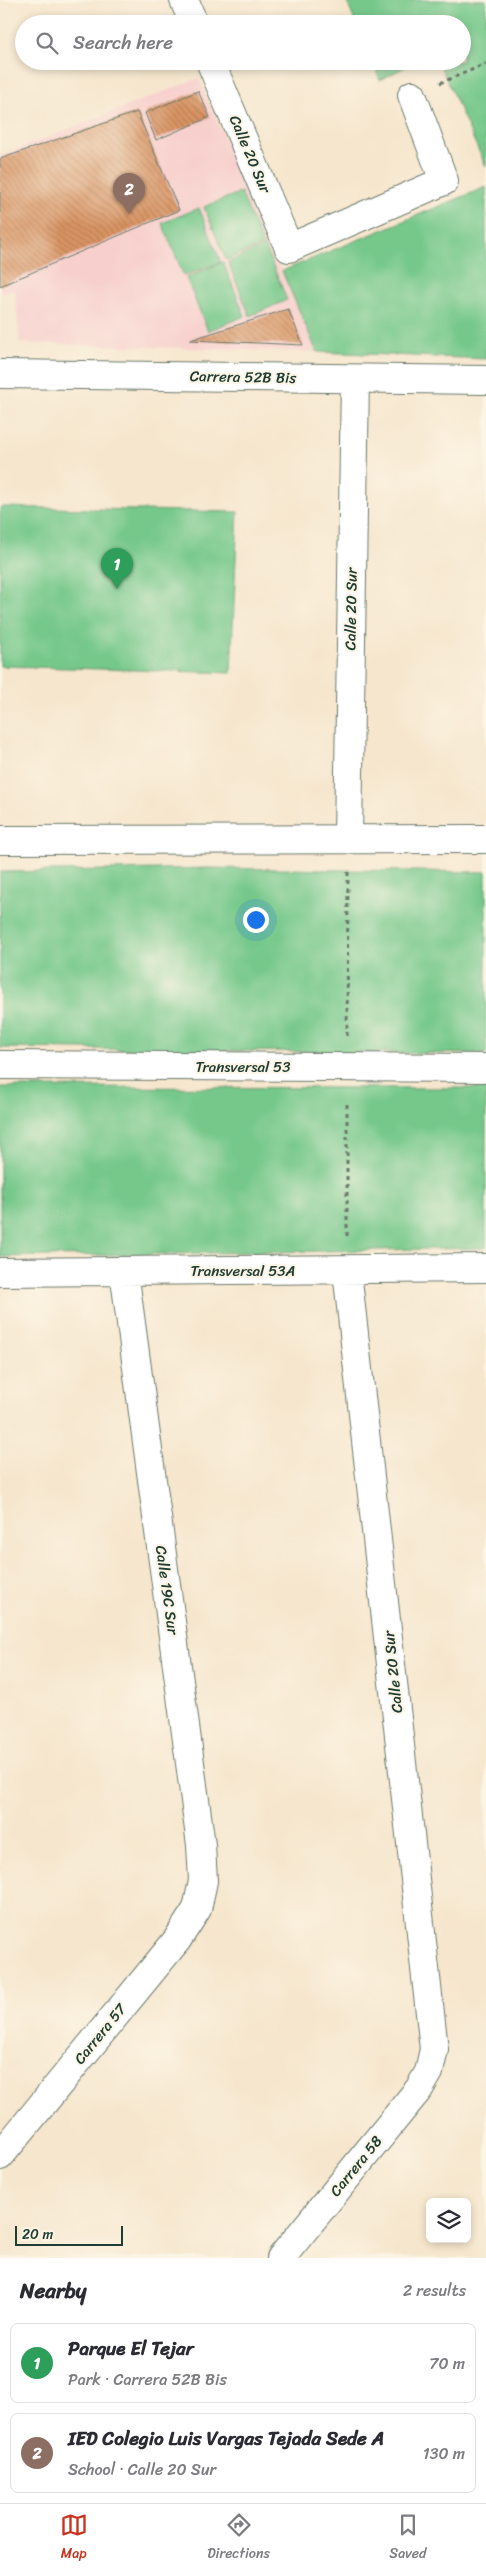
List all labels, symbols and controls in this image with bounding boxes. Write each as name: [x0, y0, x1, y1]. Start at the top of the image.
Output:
search box: [15, 15, 471, 70]
text: Search here: [73, 26, 173, 59]
icon: search: [33, 29, 61, 57]
street label: Calle 20 Sur: [222, 111, 278, 198]
pin: 2: [113, 173, 145, 214]
street label: Carrera 52B Bis: [190, 363, 296, 391]
pin: 1: [101, 548, 133, 589]
street label: Calle 20 Sur: [337, 567, 365, 651]
your location: [243, 907, 269, 933]
street label: Transversal 53: [196, 1054, 291, 1080]
street label: Transversal 53A: [191, 1258, 295, 1284]
street label: Calle 19C Sur: [148, 1544, 186, 1637]
street label: Calle 20 Sur: [376, 1629, 410, 1714]
street label: Carrera 57: [67, 1997, 134, 2070]
street label: Carrera 58: [323, 2130, 389, 2202]
map controls: [426, 2198, 471, 2243]
button: layers: [426, 2198, 471, 2243]
text: 20 m: [22, 2222, 53, 2247]
scale bar: [15, 2223, 122, 2246]
text: Nearby: [20, 2272, 86, 2310]
text: 2 results: [403, 2276, 466, 2305]
text: Parque El Tejar: [68, 2332, 193, 2365]
text: 1: [34, 2349, 40, 2378]
text: 70 m: [429, 2349, 465, 2378]
text: Park · Carrera 52B Bis: [68, 2365, 227, 2394]
text: IED Colegio Luis Vargas Tejada Sede A: [68, 2422, 384, 2455]
text: 2: [32, 2439, 42, 2468]
text: 130 m: [423, 2439, 465, 2468]
text: School · Calle 20 Sur: [68, 2455, 216, 2484]
tab: Map: [60, 2511, 88, 2566]
tab: Directions: [207, 2511, 270, 2566]
tab: Saved: [389, 2511, 426, 2566]

